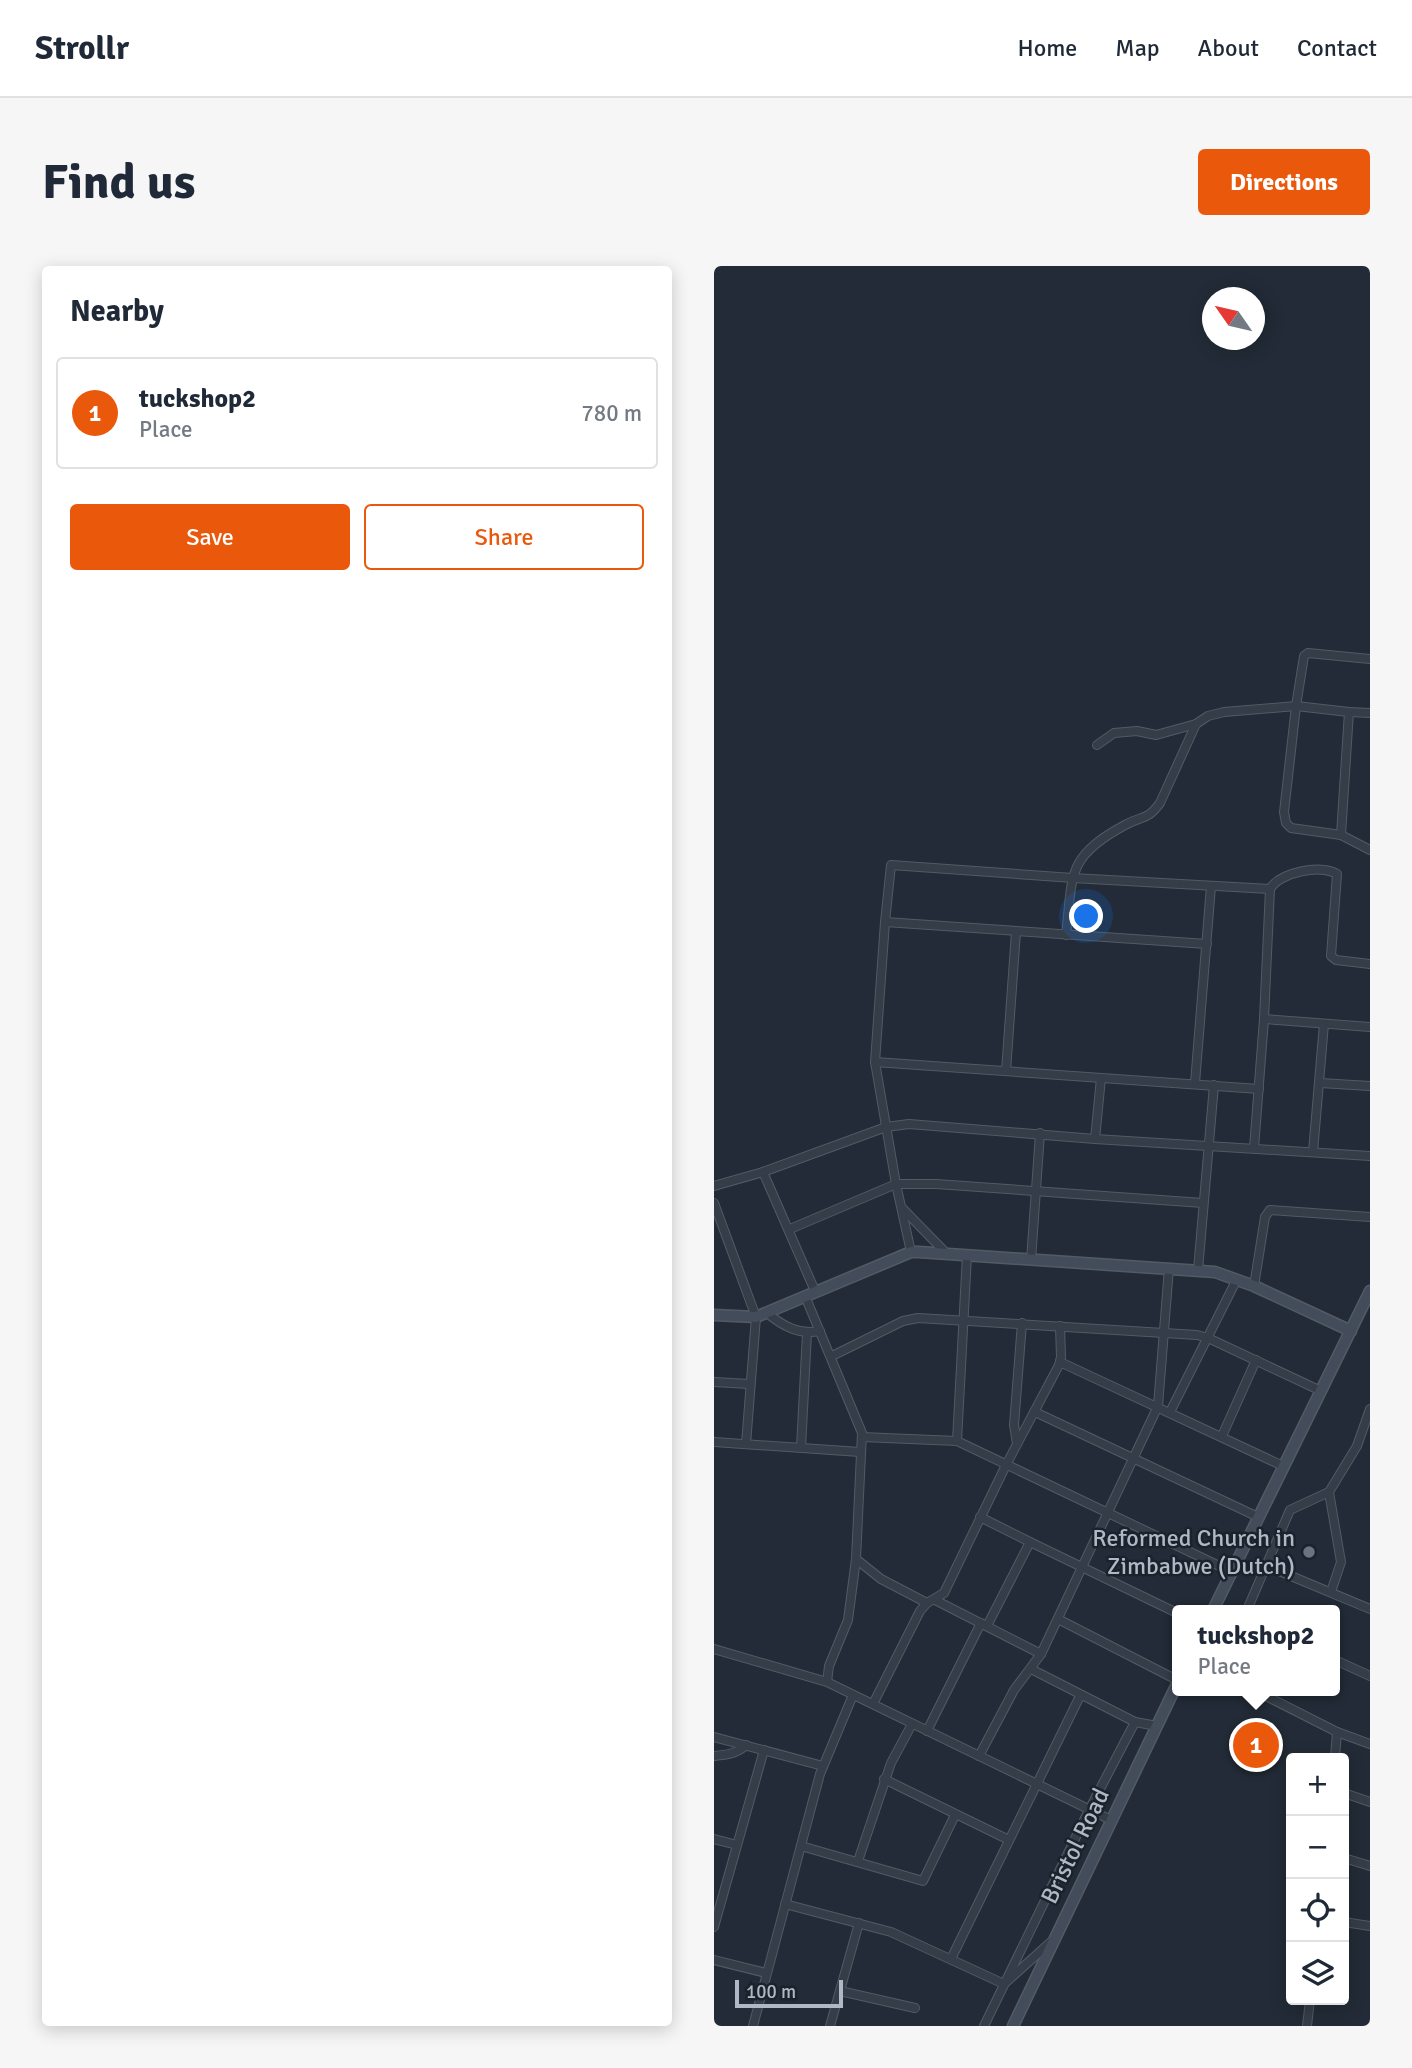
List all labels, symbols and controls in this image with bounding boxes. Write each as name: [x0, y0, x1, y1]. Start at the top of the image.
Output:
text: Strollr: [35, 28, 129, 69]
text: Home: [1017, 33, 1077, 63]
text: Map: [1115, 33, 1160, 63]
text: About: [1198, 33, 1259, 63]
text: Contact: [1297, 33, 1377, 63]
button: Directions: [1198, 149, 1370, 215]
text: Find us: [42, 152, 195, 212]
north arrow: [1202, 287, 1265, 350]
text: Nearby: [70, 293, 164, 330]
text: tuckshop2: [139, 383, 256, 415]
text: 1: [89, 399, 101, 428]
text: 780 m: [581, 399, 642, 428]
text: Place: [139, 415, 193, 444]
button: Save: [70, 504, 350, 570]
button: Share: [364, 504, 644, 570]
your location: [1069, 899, 1103, 933]
place label: Reformed Church in Zimbabwe (Dutch): [1092, 1523, 1295, 1581]
marker: Reformed Church in Zimbabwe (Dutch): [1301, 1544, 1317, 1560]
popup: [1172, 1605, 1340, 1696]
text: tuckshop2: [1197, 1620, 1315, 1652]
text: Place: [1197, 1652, 1251, 1681]
pin: 1: [1233, 1719, 1279, 1771]
map controls: [1286, 1753, 1349, 2005]
button: +: [1286, 1753, 1349, 1816]
street label: Bristol Road: [1034, 1783, 1116, 1909]
button: −: [1286, 1816, 1349, 1879]
button: locate: [1286, 1879, 1349, 1942]
button: layers: [1286, 1942, 1349, 2005]
scale bar: [735, 1977, 844, 2009]
text: 100 m: [746, 1980, 796, 2004]

